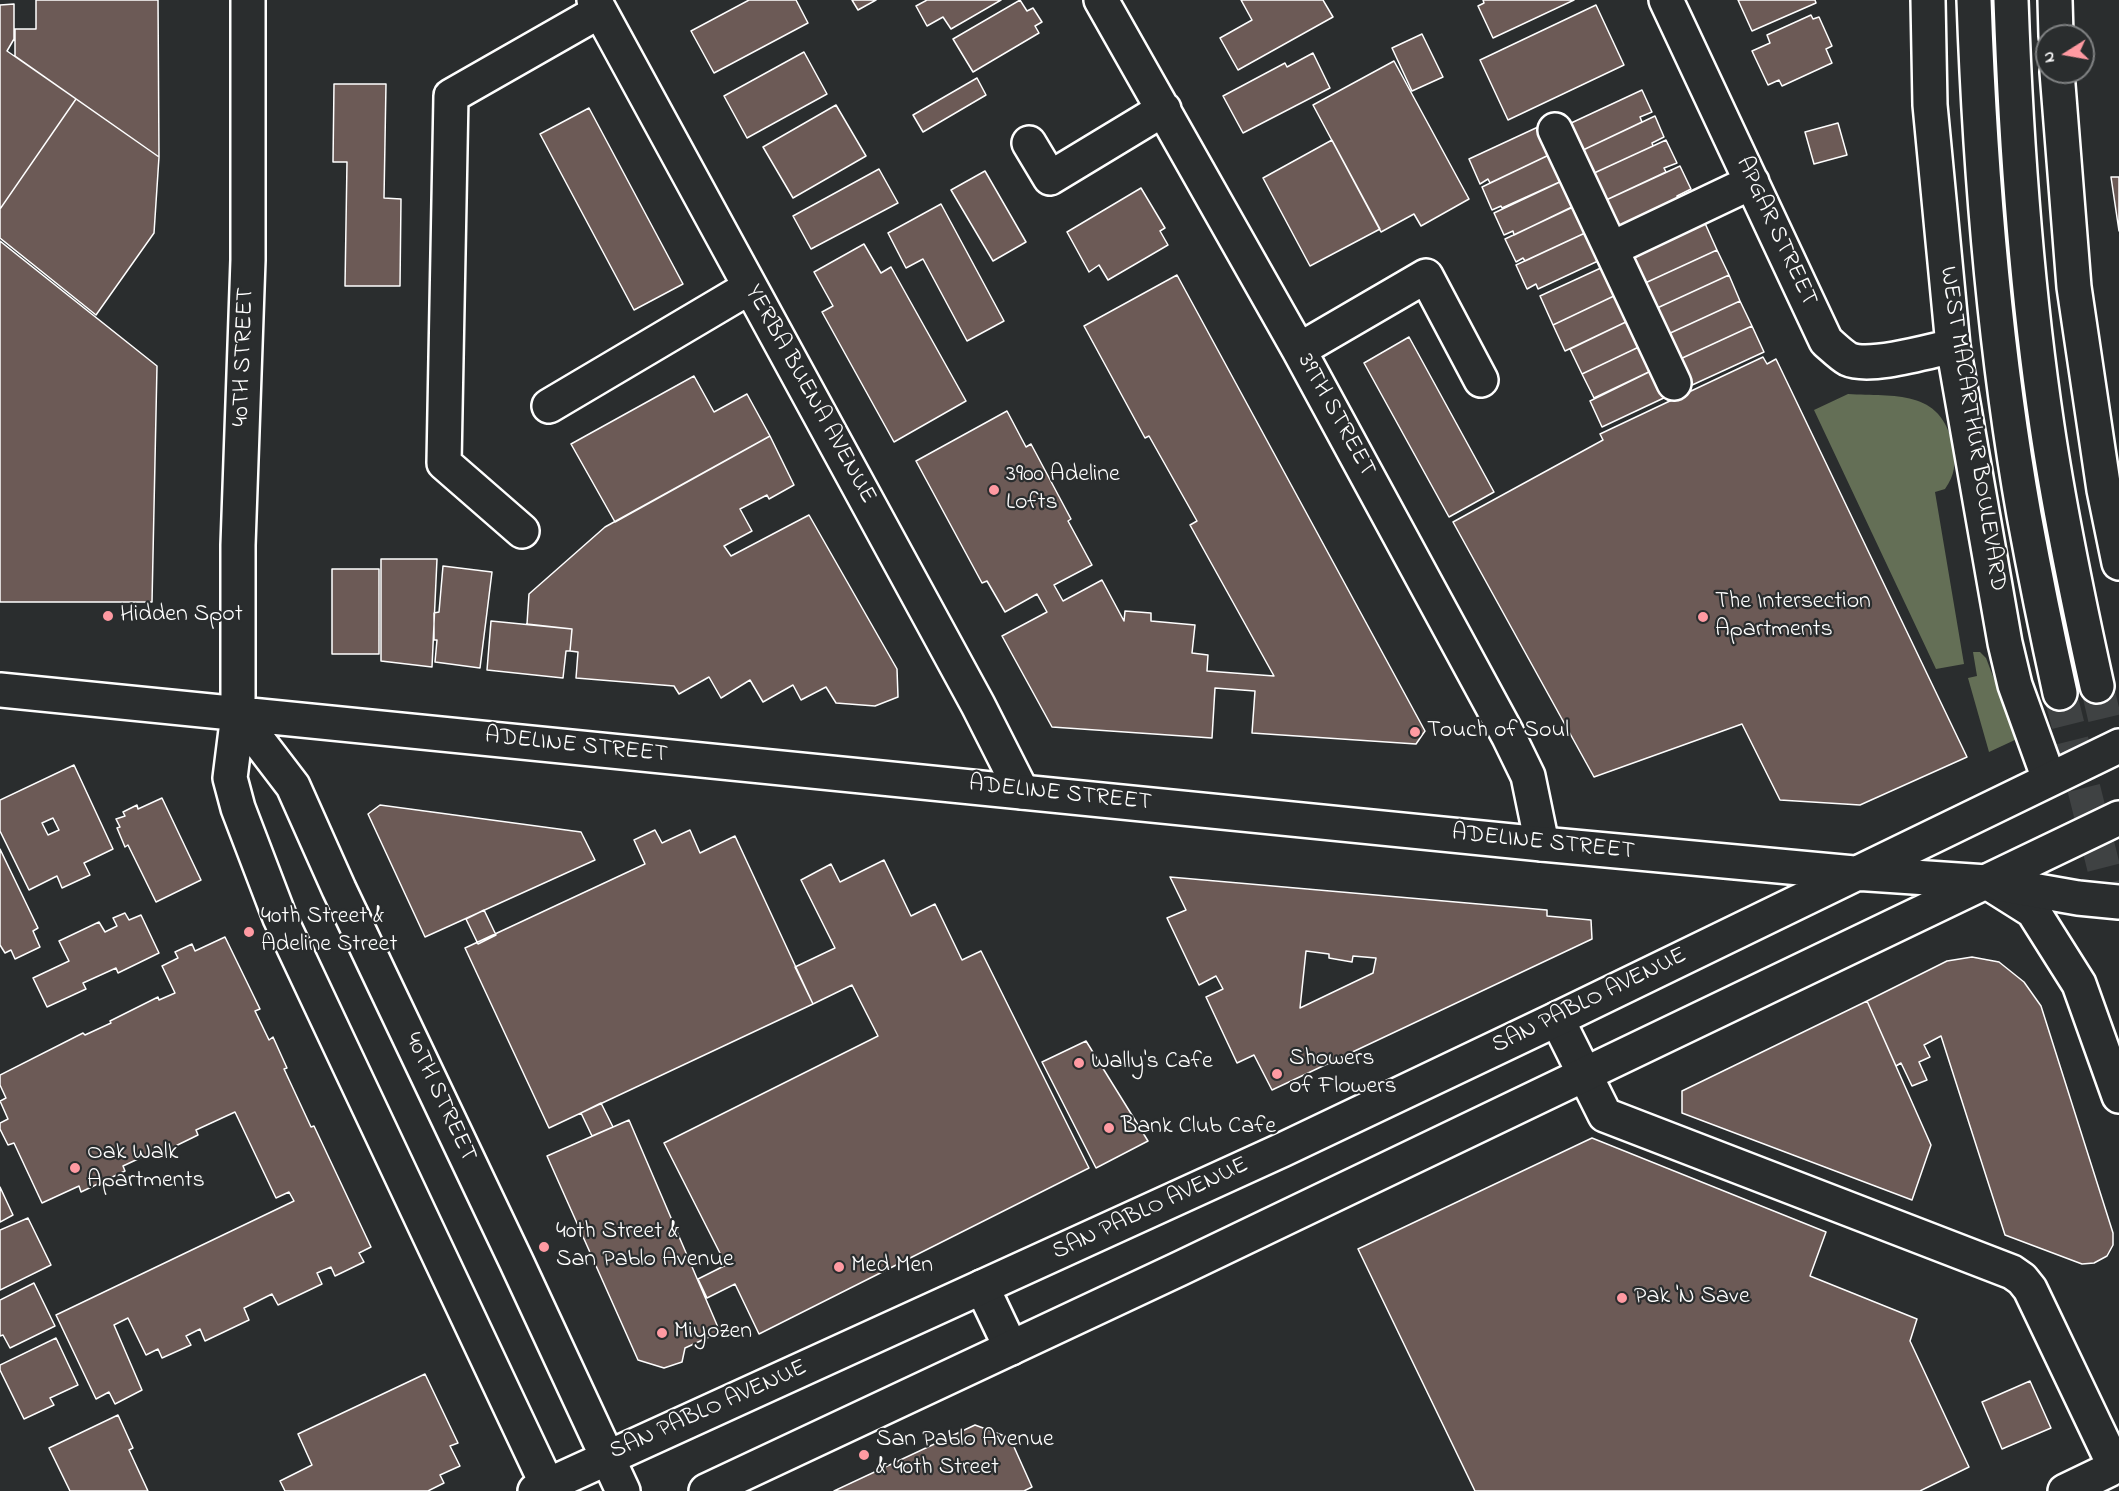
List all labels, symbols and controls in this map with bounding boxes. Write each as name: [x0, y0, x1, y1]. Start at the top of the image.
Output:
north arrow: [2035, 24, 2095, 84]
text: N: [2036, 49, 2062, 65]
street label: APGAR STREET: [1728, 153, 1822, 311]
street label: WEST MACARTHUR BOULEVARD: [1931, 265, 2011, 593]
street label: YERBA BUENA AVENUE: [737, 281, 881, 509]
street label: 40TH STREET: [228, 287, 262, 427]
street label: 39TH STREET: [1289, 349, 1381, 483]
place label: 3900 Adeline Lofts: [1006, 462, 1120, 518]
marker: 3900 Adeline Lofts: [987, 483, 1001, 497]
place label: The Intersection Apartments: [1715, 589, 1871, 645]
place label: Hidden Spot: [120, 602, 243, 630]
marker: Hidden Spot: [101, 609, 115, 623]
marker: The Intersection Apartments: [1696, 610, 1710, 624]
place label: Touch of Soul: [1427, 718, 1569, 746]
street label: ADELINE STREET: [483, 723, 669, 771]
marker: Touch of Soul: [1408, 725, 1422, 739]
street label: ADELINE STREET: [967, 771, 1153, 819]
street label: ADELINE STREET: [1450, 820, 1636, 868]
place label: 40th Street & Adeline Street: [261, 904, 397, 960]
marker: 40th Street & Adeline Street: [242, 925, 256, 939]
street label: SAN PABLO AVENUE: [1488, 942, 1692, 1062]
street label: 40TH STREET: [397, 1029, 481, 1167]
place label: Showers of Flowers: [1289, 1046, 1397, 1102]
place label: Wally's Cafe: [1091, 1049, 1213, 1077]
marker: Wally's Cafe: [1072, 1056, 1086, 1070]
marker: Showers of Flowers: [1270, 1067, 1284, 1081]
place label: Bank Club Cafe: [1121, 1114, 1276, 1142]
marker: Bank Club Cafe: [1102, 1121, 1116, 1135]
place label: Oak Walk Apartments: [87, 1140, 205, 1196]
street label: SAN PABLO AVENUE: [1048, 1152, 1254, 1268]
marker: Oak Walk Apartments: [68, 1161, 82, 1175]
place label: 40th Street & San Pablo Avenue: [556, 1219, 734, 1275]
marker: 40th Street & San Pablo Avenue: [537, 1240, 551, 1254]
place label: Med Men: [851, 1253, 933, 1281]
marker: Med Men: [832, 1260, 846, 1274]
place label: Pak 'N Save: [1634, 1284, 1750, 1312]
marker: Pak 'N Save: [1615, 1291, 1629, 1305]
place label: Miyozen: [674, 1319, 752, 1347]
marker: Miyozen: [655, 1326, 669, 1340]
street label: SAN PABLO AVENUE: [606, 1355, 812, 1467]
place label: San Pablo Avenue & 40th Street: [876, 1427, 1054, 1483]
marker: San Pablo Avenue & 40th Street: [857, 1448, 871, 1462]

